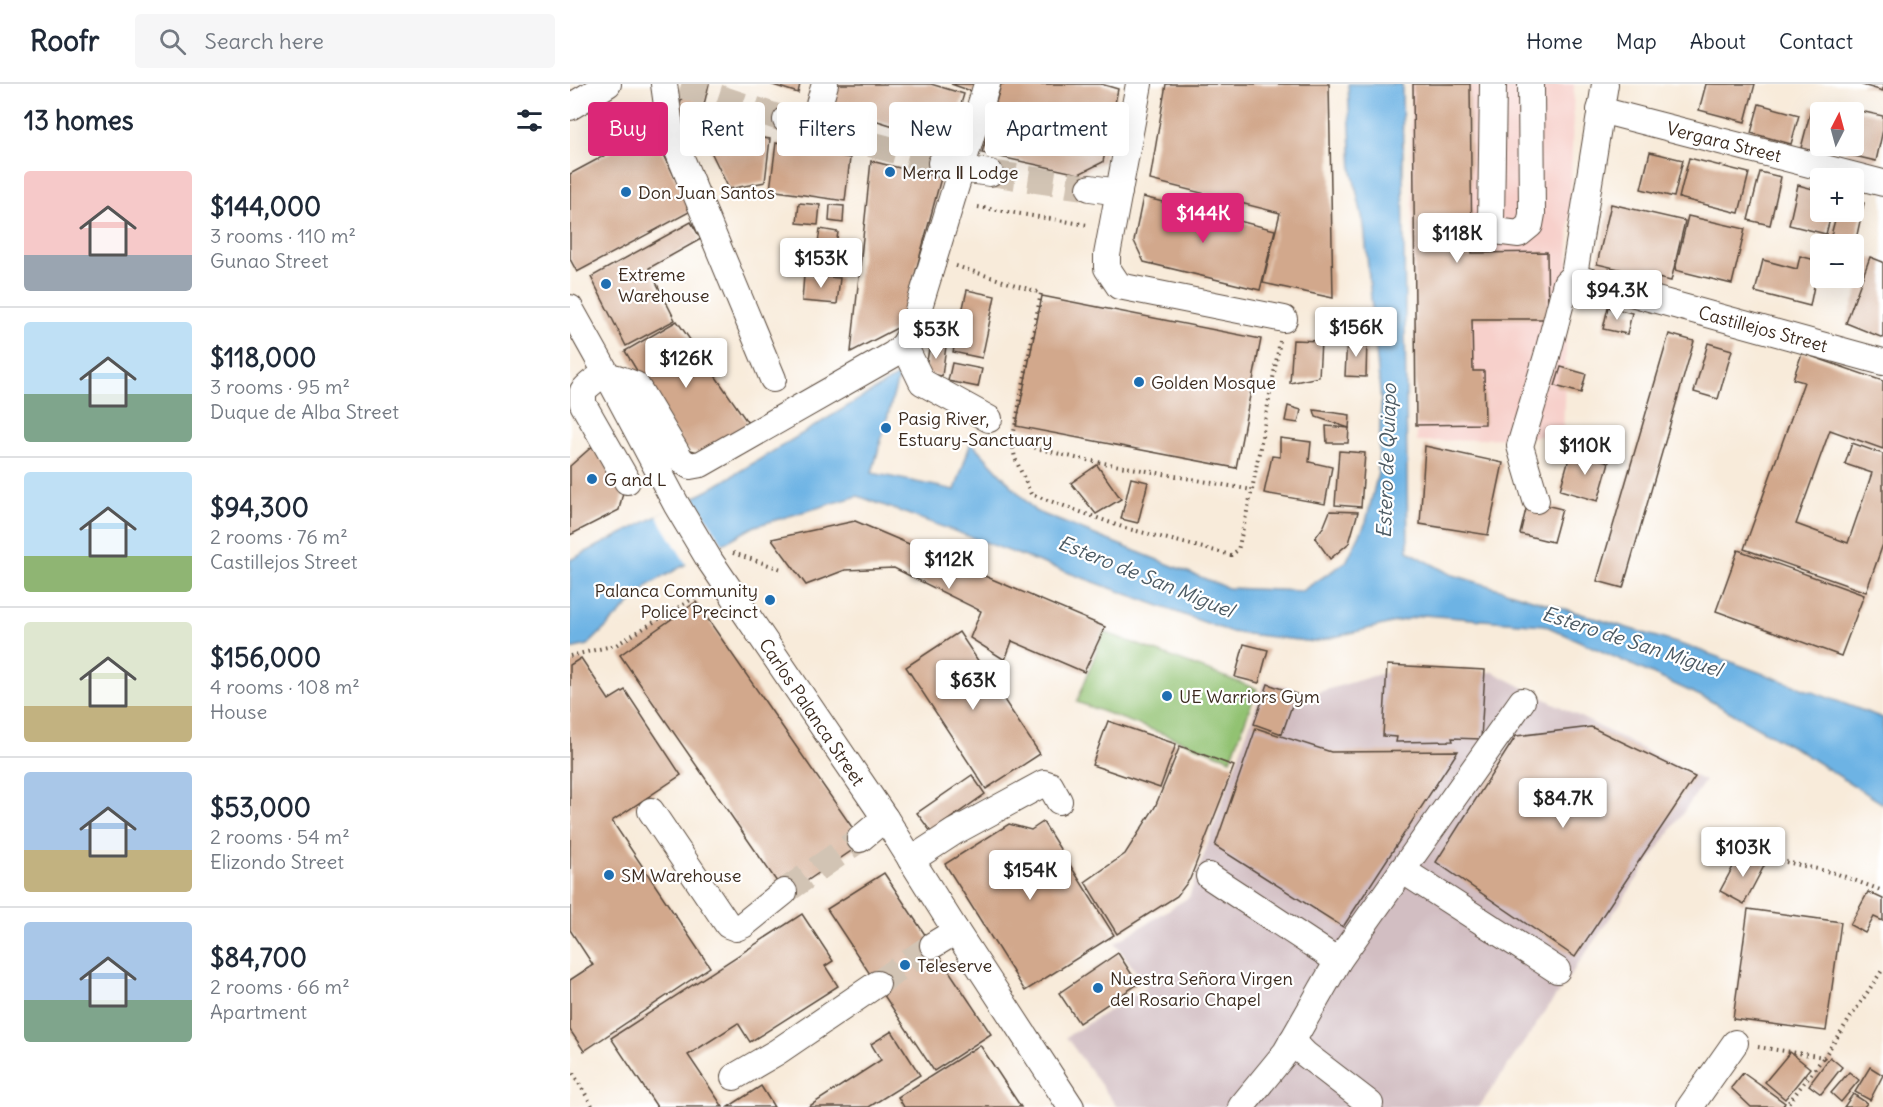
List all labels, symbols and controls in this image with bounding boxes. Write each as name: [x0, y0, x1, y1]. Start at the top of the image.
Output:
search box: [135, 14, 555, 68]
text: Roofr: [30, 23, 99, 59]
icon: search: [156, 25, 189, 58]
text: Search here: [204, 27, 324, 55]
text: Home: [1526, 28, 1583, 55]
text: Map: [1616, 28, 1657, 55]
text: About: [1690, 28, 1746, 55]
text: Contact: [1779, 28, 1853, 55]
chip: Buy: [588, 102, 668, 156]
chip: Rent: [680, 102, 765, 156]
chip: Filters: [777, 102, 877, 156]
chip: New: [889, 102, 973, 156]
chip: Apartment: [985, 102, 1129, 156]
north arrow: [1810, 102, 1864, 156]
map controls: [1810, 102, 1864, 288]
text: 13 homes: [24, 104, 134, 137]
icon: filters: [513, 104, 546, 137]
street label: Vergara Street: [1664, 117, 1784, 167]
place label: Merra Ⅱ Lodge: [902, 161, 1018, 184]
marker: Merra Ⅱ Lodge: [883, 165, 897, 179]
button: +: [1810, 168, 1864, 222]
place label: Don Juan Santos: [638, 181, 775, 204]
marker: Don Juan Santos: [619, 185, 633, 199]
text: $144,000: [210, 190, 321, 223]
pin: $144K: [1161, 193, 1245, 244]
icon: home: [72, 195, 144, 267]
text: $144K: [1176, 200, 1230, 225]
pin: $118K: [1415, 213, 1499, 264]
text: $118K: [1432, 220, 1482, 245]
text: 3 rooms · 110 m²: [210, 223, 356, 248]
button: −: [1810, 234, 1864, 288]
pin: $153K: [779, 238, 863, 289]
text: $153K: [794, 245, 848, 270]
text: Gunao Street: [210, 248, 328, 273]
place label: Extreme Warehouse: [618, 263, 709, 307]
pin: $94.3K: [1568, 270, 1666, 321]
marker: Extreme Warehouse: [599, 277, 613, 291]
text: $94.3K: [1586, 277, 1648, 302]
street label: Castillejos Street: [1696, 301, 1830, 357]
pin: $156K: [1314, 307, 1398, 358]
pin: $53K: [900, 309, 972, 360]
text: $156K: [1329, 314, 1383, 339]
text: $53K: [913, 316, 959, 341]
pin: $126K: [644, 338, 728, 389]
text: $118,000: [210, 341, 316, 374]
text: $126K: [659, 345, 713, 370]
icon: home: [72, 346, 144, 418]
place label: Golden Mosque: [1151, 371, 1276, 394]
text: 3 rooms · 95 m²: [210, 374, 350, 399]
marker: Golden Mosque: [1132, 375, 1146, 389]
water label: Estero de Quiapo: [1371, 382, 1401, 539]
text: Duque de Alba Street: [210, 399, 399, 424]
place label: Pasig River, Estuary-Sanctuary: [898, 407, 1052, 451]
marker: Pasig River, Estuary-Sanctuary: [879, 421, 893, 435]
pin: $110K: [1543, 425, 1627, 476]
text: $110K: [1559, 432, 1611, 457]
place label: G and L: [604, 468, 667, 491]
marker: G and L: [585, 472, 599, 486]
text: $94,300: [210, 491, 309, 524]
icon: home: [72, 496, 144, 568]
text: 2 rooms · 76 m²: [210, 524, 348, 549]
water label: Estero de San Miguel: [1055, 529, 1240, 624]
pin: $112K: [907, 539, 991, 590]
text: $112K: [924, 546, 974, 571]
text: Castillejos Street: [210, 549, 357, 574]
place label: Palanca Community Police Precinct: [595, 579, 758, 623]
marker: Palanca Community Police Precinct: [763, 593, 777, 607]
water label: Estero de San Miguel: [1539, 600, 1727, 683]
street label: Carlos Palanca Street: [754, 634, 870, 790]
text: $156,000: [210, 641, 321, 674]
icon: home: [72, 646, 144, 718]
pin: $63K: [937, 660, 1009, 711]
text: $63K: [950, 667, 996, 692]
text: 4 rooms · 108 m²: [210, 674, 360, 699]
place label: UE Warriors Gym: [1179, 685, 1320, 708]
marker: UE Warriors Gym: [1160, 689, 1174, 703]
text: House: [210, 699, 267, 724]
pin: $84.7K: [1514, 778, 1612, 829]
text: $84.7K: [1533, 785, 1593, 810]
text: $53,000: [210, 791, 311, 824]
icon: home: [72, 796, 144, 868]
text: 2 rooms · 54 m²: [210, 824, 350, 849]
pin: $103K: [1701, 827, 1785, 878]
text: $103K: [1715, 834, 1771, 859]
text: Elizondo Street: [210, 849, 344, 874]
pin: $154K: [988, 850, 1072, 901]
text: $154K: [1003, 857, 1057, 882]
place label: SM Warehouse: [621, 864, 741, 887]
marker: SM Warehouse: [602, 868, 616, 882]
text: $84,700: [210, 941, 307, 974]
icon: home: [72, 946, 144, 1018]
place label: Teleserve: [917, 954, 992, 977]
marker: Teleserve: [898, 958, 912, 972]
place label: Nuestra Señora Virgen del Rosario Chapel: [1110, 967, 1293, 1011]
text: 2 rooms · 66 m²: [210, 974, 350, 999]
marker: Nuestra Señora Virgen del Rosario Chapel: [1091, 981, 1105, 995]
text: Apartment: [210, 999, 307, 1024]

